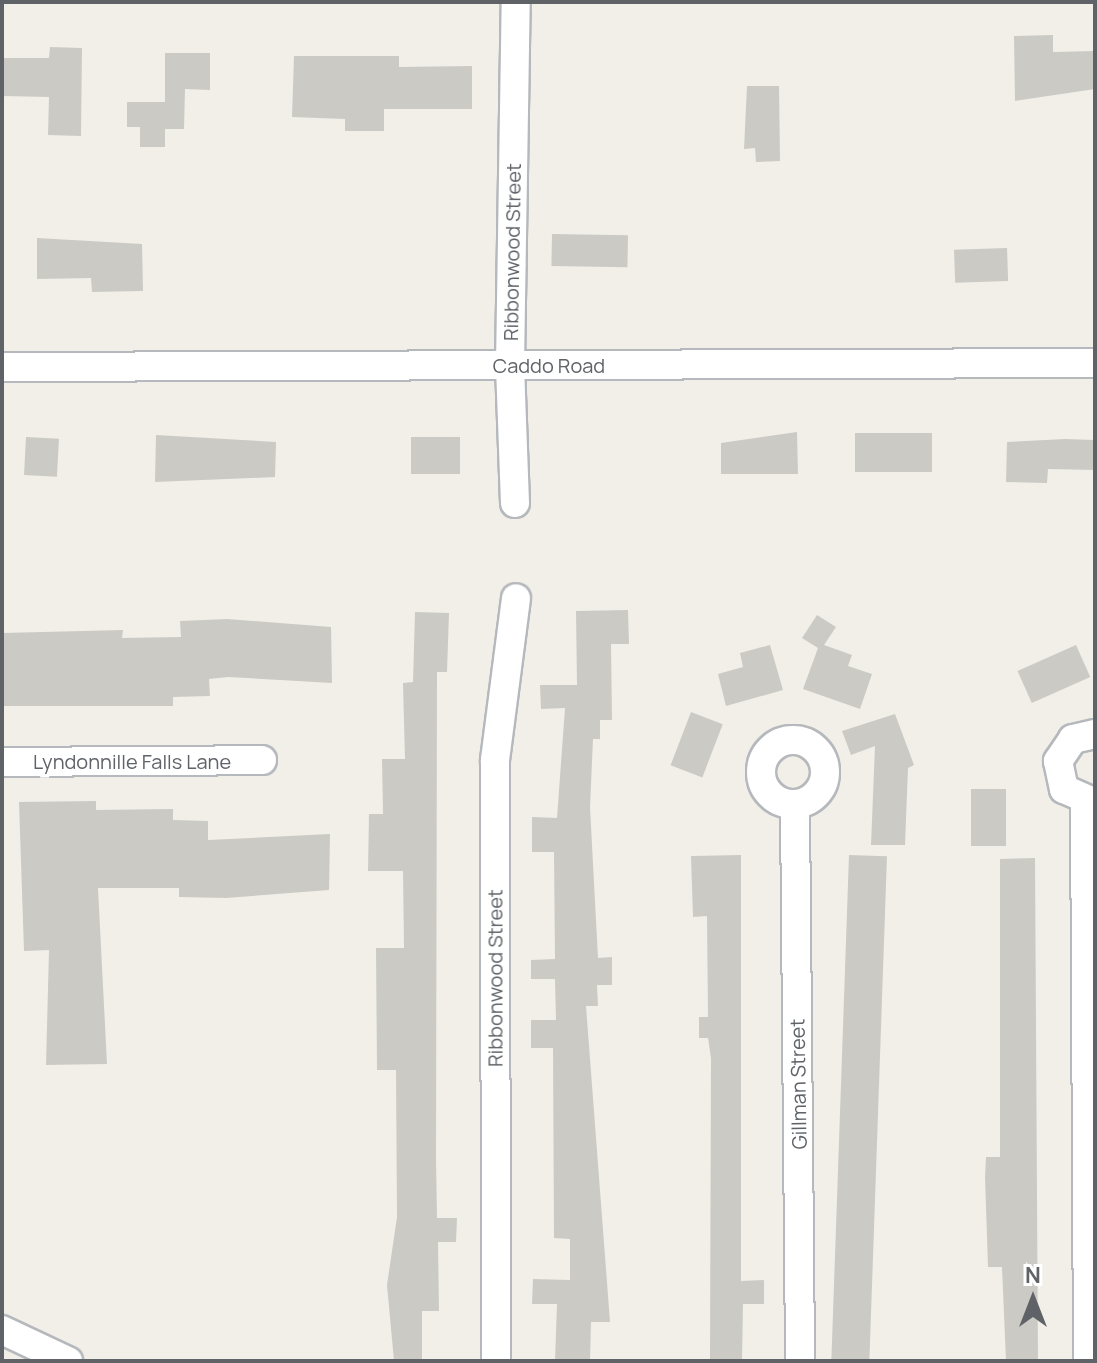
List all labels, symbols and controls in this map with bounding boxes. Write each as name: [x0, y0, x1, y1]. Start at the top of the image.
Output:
street label: Ribbonwood Street: [498, 163, 526, 341]
street label: Caddo Road: [493, 353, 605, 377]
street label: Lyndonnille Falls Lane: [33, 749, 231, 773]
street label: Ribbonwood Street: [483, 889, 507, 1067]
street label: Gillman Street: [785, 1018, 811, 1150]
north arrow: [993, 1259, 1073, 1339]
text: N: [1025, 1260, 1041, 1290]

